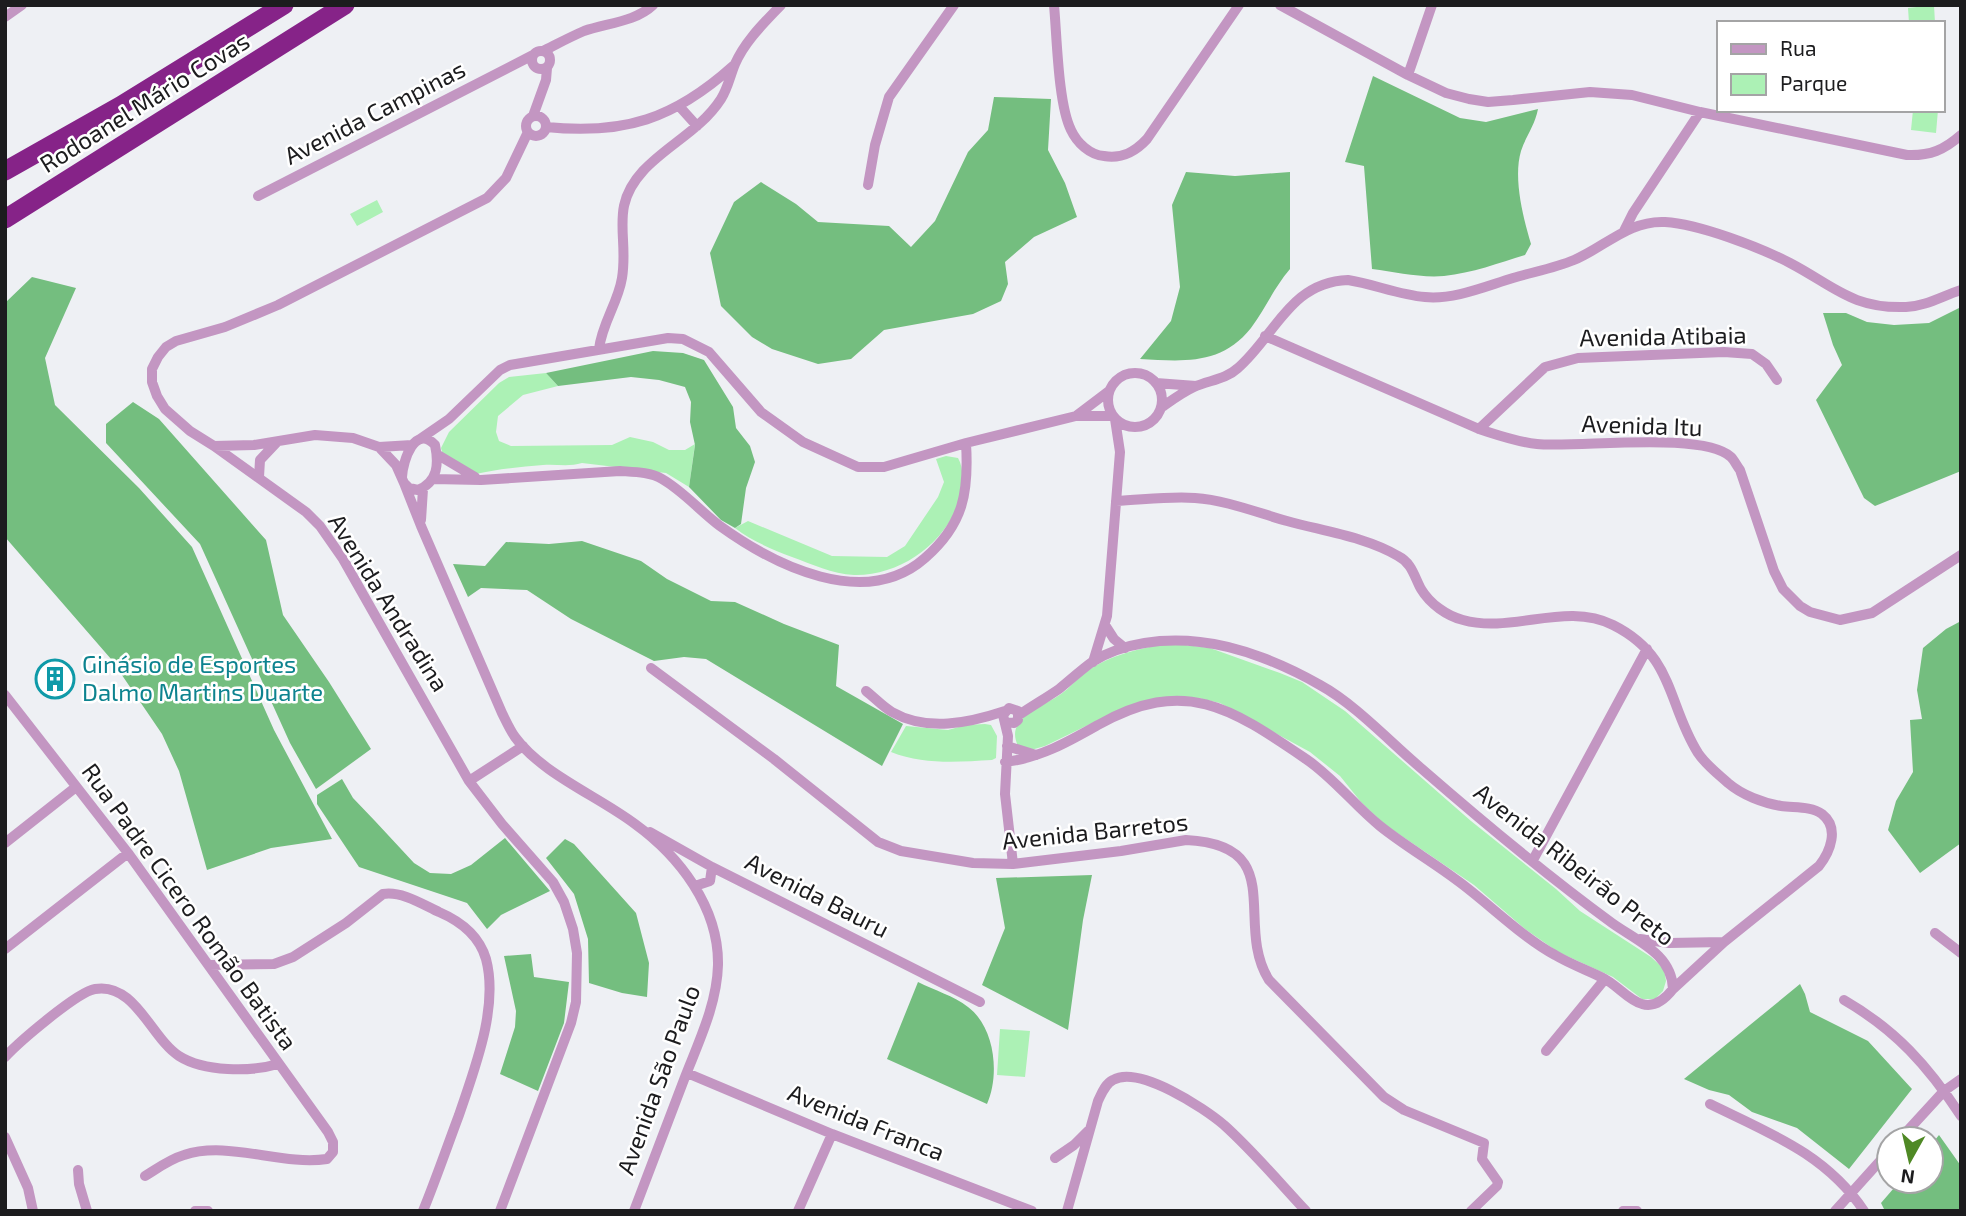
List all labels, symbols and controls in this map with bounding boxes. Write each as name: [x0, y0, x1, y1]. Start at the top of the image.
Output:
legend: [1717, 21, 1945, 112]
street label: Rodoanel Mário Covas: [34, 25, 254, 178]
text: Rua: [1780, 35, 1816, 60]
street label: Avenida Campinas: [279, 54, 470, 170]
text: Parque: [1780, 70, 1847, 95]
street label: Avenida Atibaia: [1579, 320, 1747, 351]
street label: Avenida Itu: [1581, 408, 1703, 441]
street label: Avenida Andradina: [323, 508, 456, 696]
place label: Ginásio de Esportes Dalmo Martins Duarte: [82, 649, 323, 706]
building icon: Ginásio de Esportes Dalmo Martins Duarte: [34, 658, 76, 700]
street label: Rua Padre Cicero Romão Batista: [76, 757, 304, 1055]
street label: Avenida Ribeirão Preto: [1469, 777, 1681, 951]
street label: Avenida Barretos: [1000, 806, 1189, 855]
street label: Avenida Bauru: [741, 846, 894, 943]
street label: Avenida São Paulo: [610, 981, 705, 1178]
street label: Avenida Franca: [784, 1077, 949, 1166]
north arrow: [1875, 1125, 1945, 1195]
text: N: [1899, 1165, 1916, 1190]

